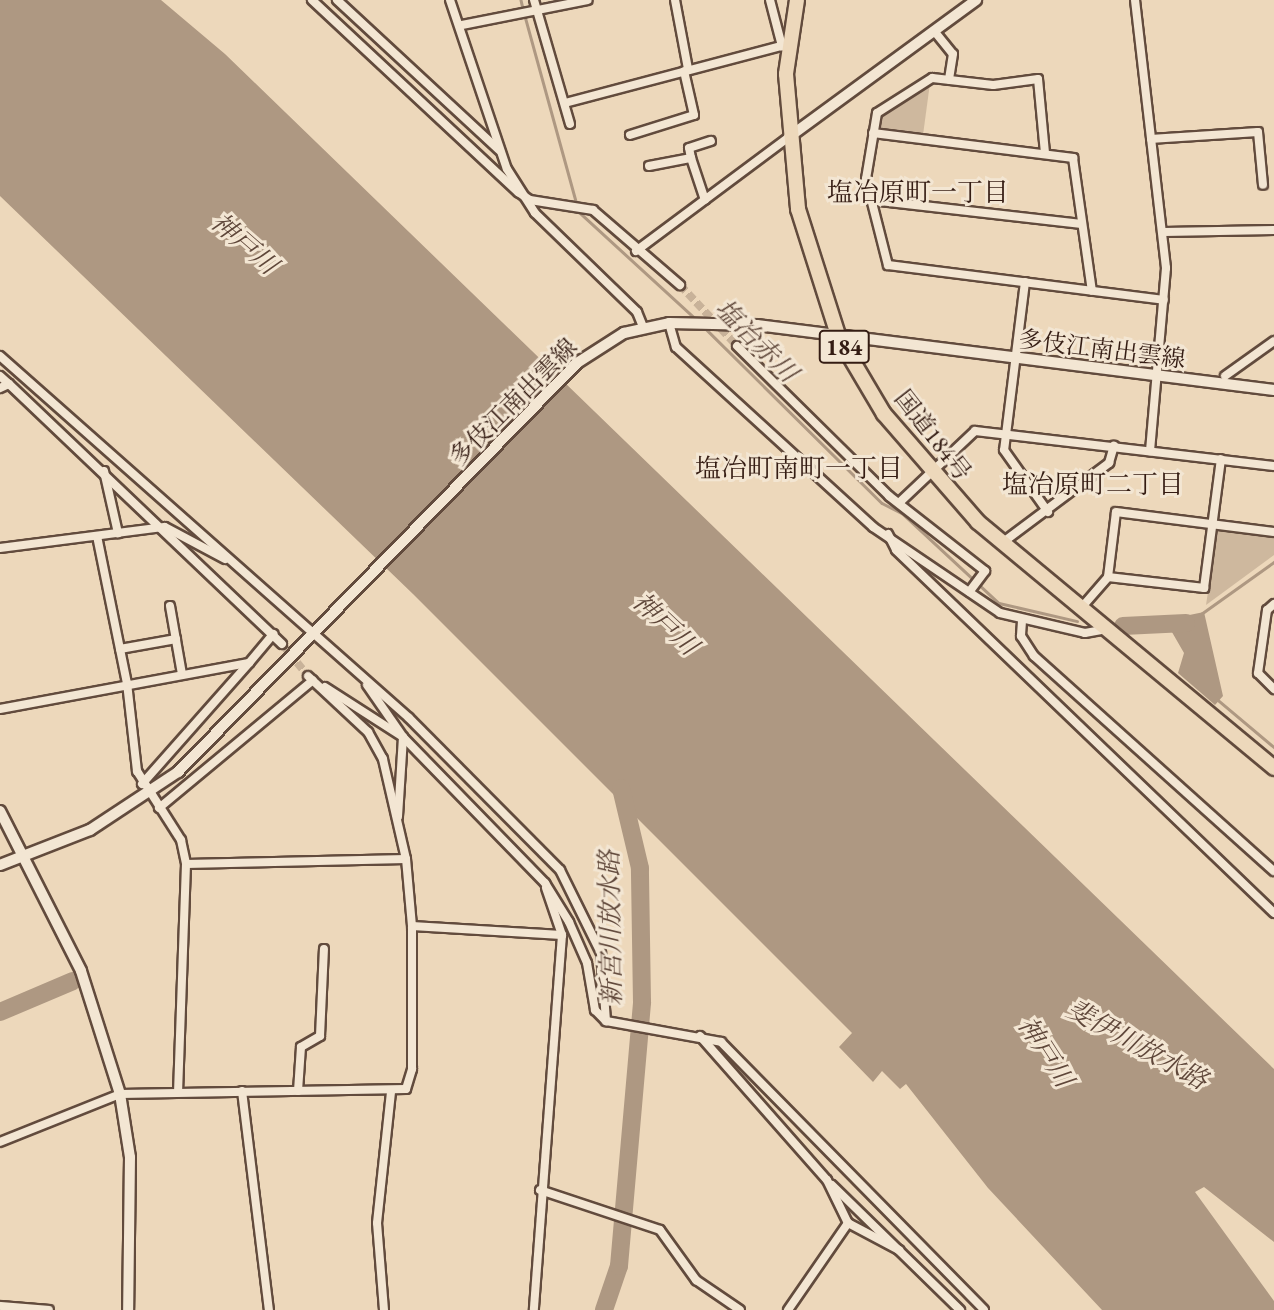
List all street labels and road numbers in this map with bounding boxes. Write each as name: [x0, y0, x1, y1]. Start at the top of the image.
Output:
street label: 多伎江南出雲線: [1017, 324, 1187, 374]
road number: 184: [818, 328, 870, 366]
street label: 多伎江南出雲線: [443, 332, 583, 472]
street label: 国道184号: [889, 384, 977, 486]

